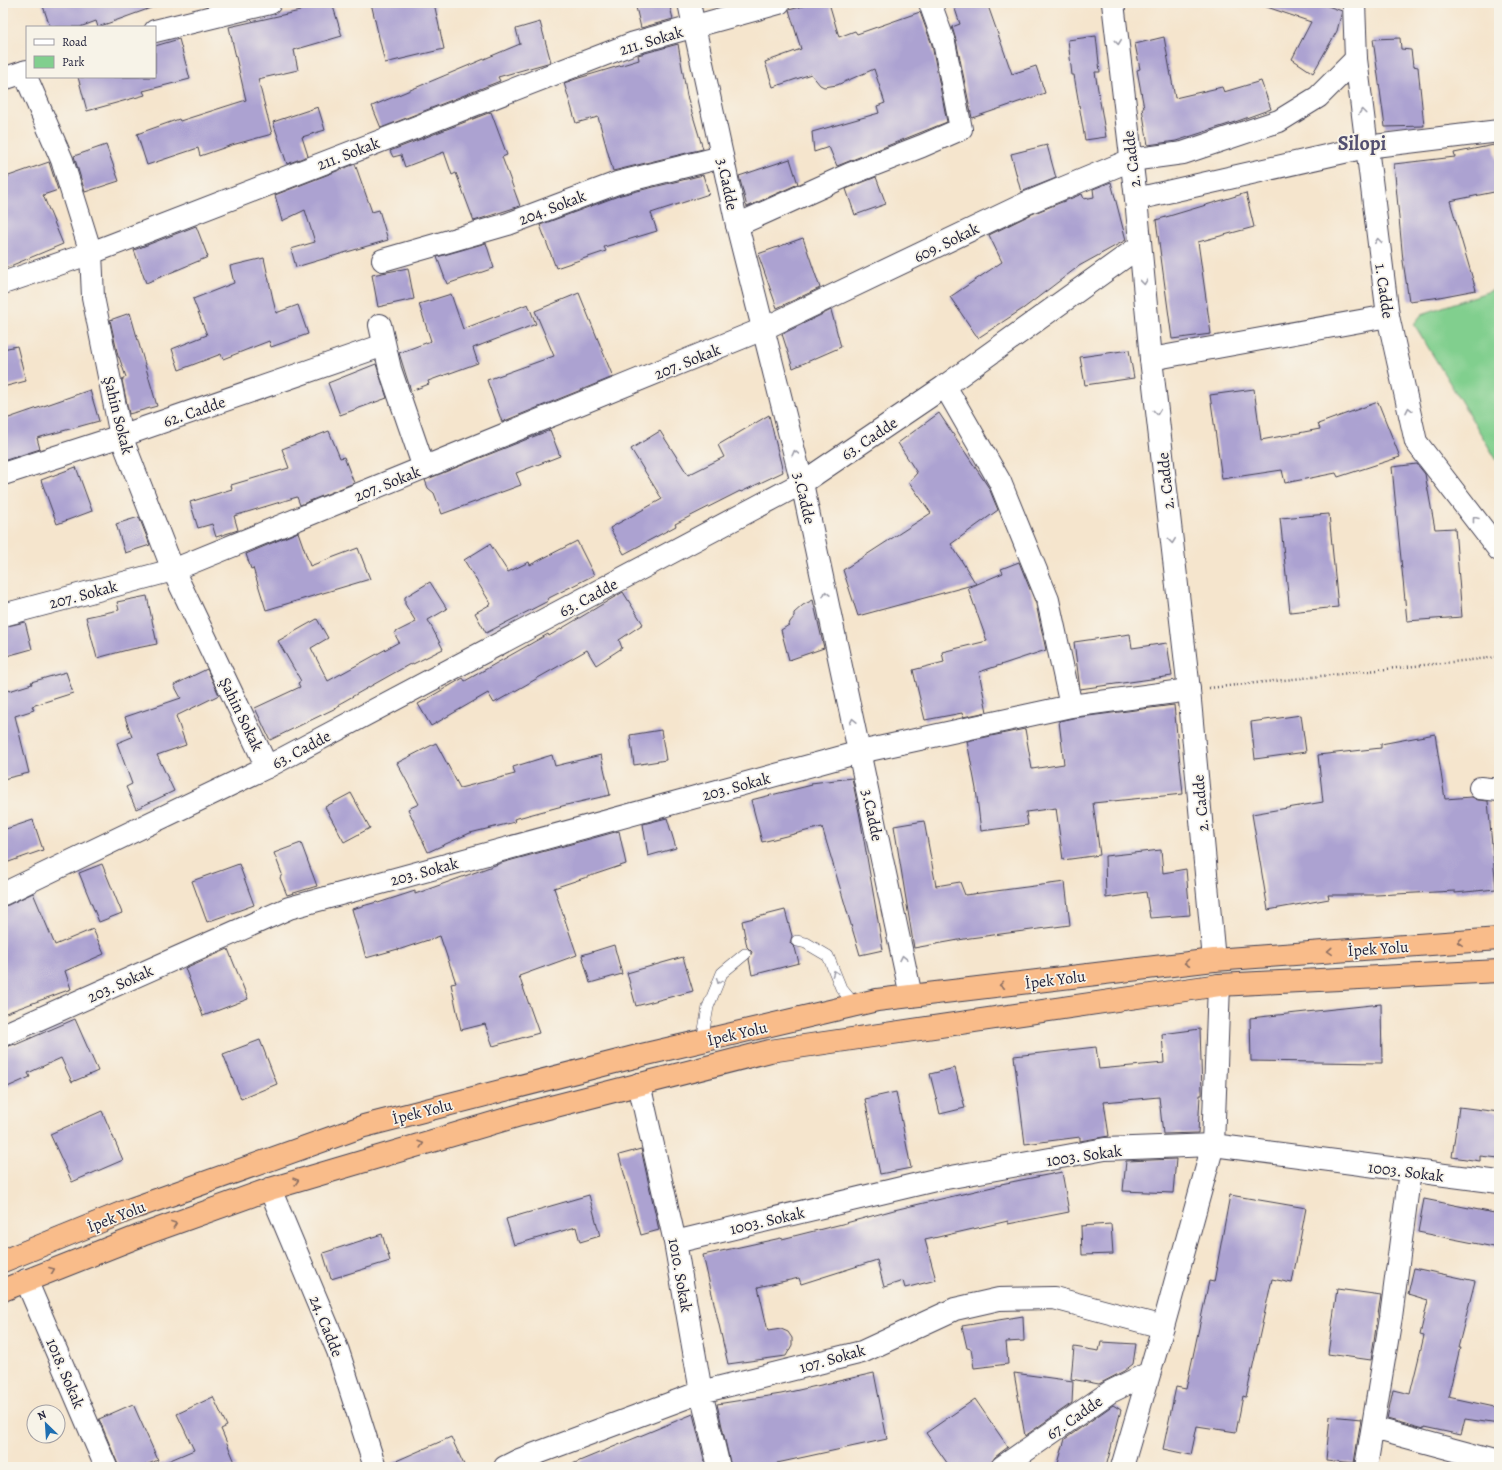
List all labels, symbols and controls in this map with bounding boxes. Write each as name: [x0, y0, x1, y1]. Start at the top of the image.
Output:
street label: 211. Sokak: [617, 21, 686, 61]
legend: [26, 26, 156, 78]
text: Road: [62, 34, 88, 50]
one-way arrow: [1113, 39, 1122, 45]
text: Park: [62, 54, 85, 70]
one-way arrow: [1358, 109, 1367, 115]
street label: 2. Cadde: [1118, 129, 1146, 189]
district label: Silopi: [1338, 130, 1386, 157]
street label: 211. Sokak: [314, 132, 383, 176]
street label: 3.Cadde: [711, 156, 743, 212]
street label: 204. Sokak: [516, 185, 589, 231]
street label: 609. Sokak: [910, 218, 983, 268]
one-way arrow: [1374, 238, 1383, 244]
street label: 1. Cadde: [1369, 262, 1399, 320]
one-way arrow: [1139, 279, 1148, 285]
street label: 207. Sokak: [651, 339, 724, 385]
street label: Şahin Sokak: [98, 374, 138, 457]
street label: 62. Cadde: [160, 391, 228, 433]
one-way arrow: [1405, 407, 1413, 413]
one-way arrow: [1153, 409, 1162, 415]
street label: 63. Cadde: [837, 412, 902, 466]
one-way arrow: [791, 450, 800, 457]
street label: 2. Cadde: [1152, 451, 1180, 510]
street label: 207. Sokak: [351, 461, 424, 507]
street label: 3.Cadde: [787, 470, 821, 526]
one-way arrow: [1473, 517, 1480, 524]
one-way arrow: [1167, 538, 1176, 544]
street label: 63. Cadde: [555, 573, 622, 623]
street label: 207. Sokak: [47, 575, 120, 615]
one-way arrow: [823, 591, 831, 597]
street label: Şahin Sokak: [214, 674, 268, 755]
one-way arrow: [850, 718, 858, 724]
street label: 63. Cadde: [268, 725, 335, 775]
street label: 203. Sokak: [700, 767, 773, 807]
street label: 2. Cadde: [1188, 773, 1214, 832]
street label: 3.Cadde: [856, 787, 888, 843]
street label: 203. Sokak: [388, 852, 461, 892]
street label: İpek Yolu: [1347, 936, 1410, 962]
one-way arrow: [1457, 937, 1463, 946]
one-way arrow: [1327, 947, 1333, 956]
one-way arrow: [900, 955, 908, 961]
one-way arrow: [1184, 958, 1190, 967]
street label: 203. Sokak: [84, 960, 157, 1008]
street label: İpek Yolu: [1024, 965, 1087, 995]
one-way arrow: [831, 969, 839, 976]
one-way arrow: [716, 977, 724, 985]
one-way arrow: [999, 980, 1005, 989]
street label: İpek Yolu: [705, 1016, 770, 1052]
street label: İpek Yolu: [390, 1094, 455, 1130]
one-way arrow: [417, 1140, 424, 1149]
street label: 1003. Sokak: [1045, 1140, 1123, 1172]
street label: 1003. Sokak: [1367, 1156, 1445, 1188]
one-way arrow: [293, 1177, 300, 1186]
street label: İpek Yolu: [84, 1196, 149, 1238]
street label: 1003. Sokak: [728, 1202, 807, 1240]
one-way arrow: [170, 1220, 177, 1228]
street label: 1010. Sokak: [663, 1236, 697, 1314]
one-way arrow: [48, 1266, 55, 1274]
street label: 24. Cadde: [304, 1292, 348, 1360]
street label: 1018. Sokak: [40, 1335, 90, 1412]
street label: 107. Sokak: [797, 1339, 868, 1379]
street label: 67. Cadde: [1042, 1391, 1107, 1445]
north arrow: [26, 1404, 66, 1444]
text: N: [35, 1407, 49, 1424]

